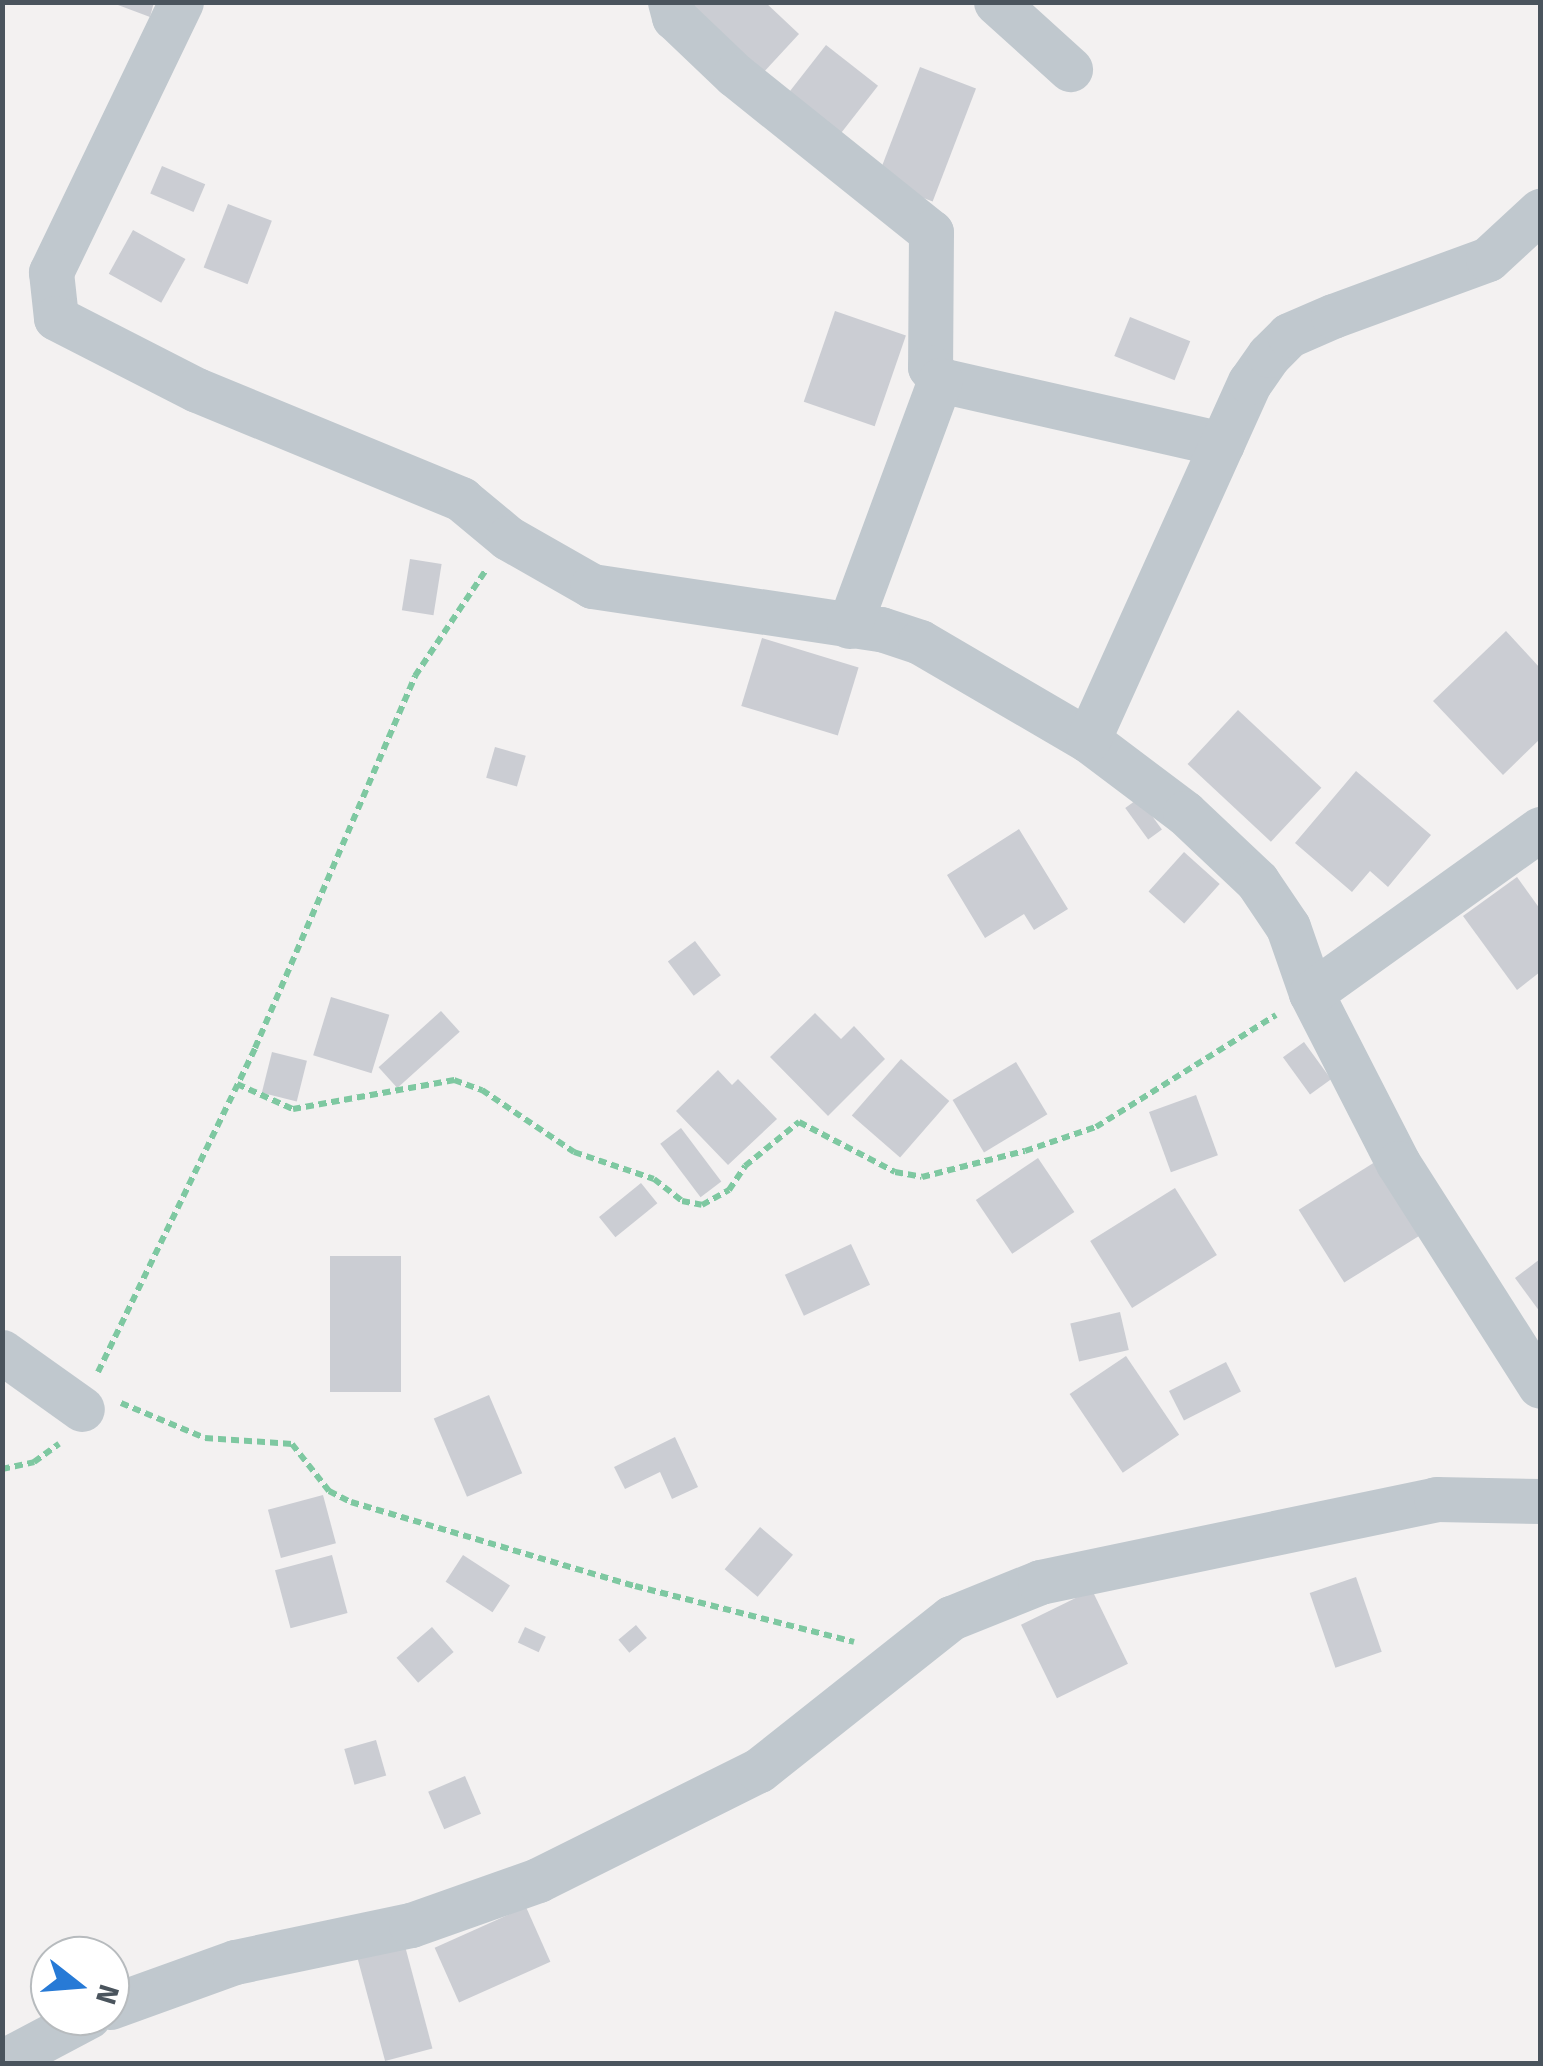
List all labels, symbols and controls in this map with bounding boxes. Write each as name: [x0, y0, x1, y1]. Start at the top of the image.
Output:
north arrow: [30, 1936, 130, 2036]
text: N: [89, 1981, 126, 2008]

